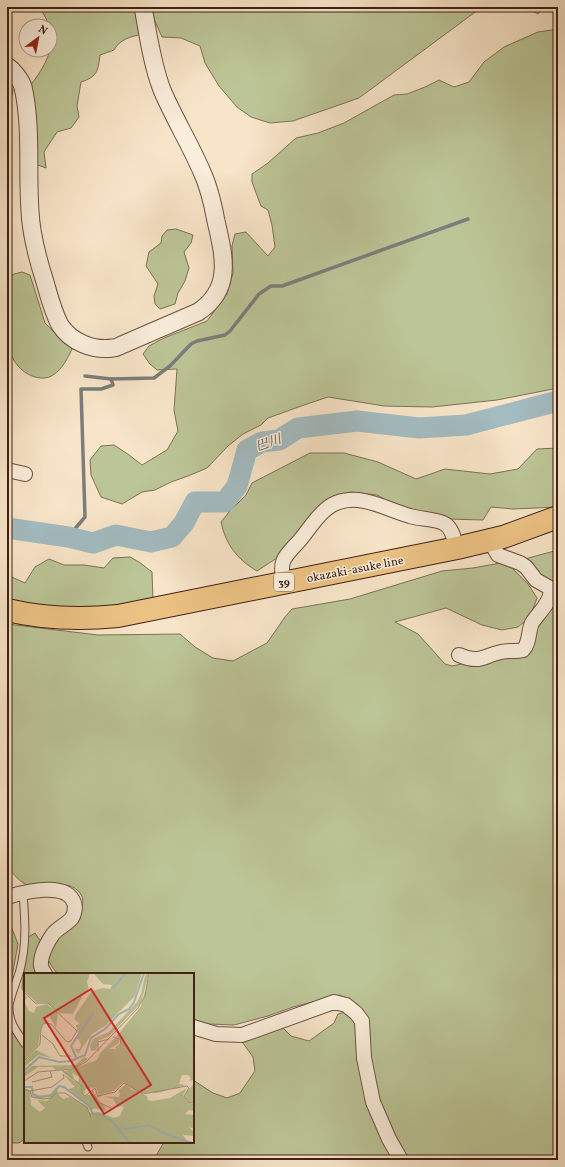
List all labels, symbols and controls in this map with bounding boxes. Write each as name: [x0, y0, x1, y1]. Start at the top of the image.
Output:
north arrow: [18, 18, 58, 58]
text: N: [35, 22, 50, 39]
water label: 巴川: [253, 431, 286, 457]
street label: okazaki-asuke line: [305, 553, 405, 587]
road number: 39: [274, 573, 294, 591]
inset map: [24, 973, 194, 1143]

